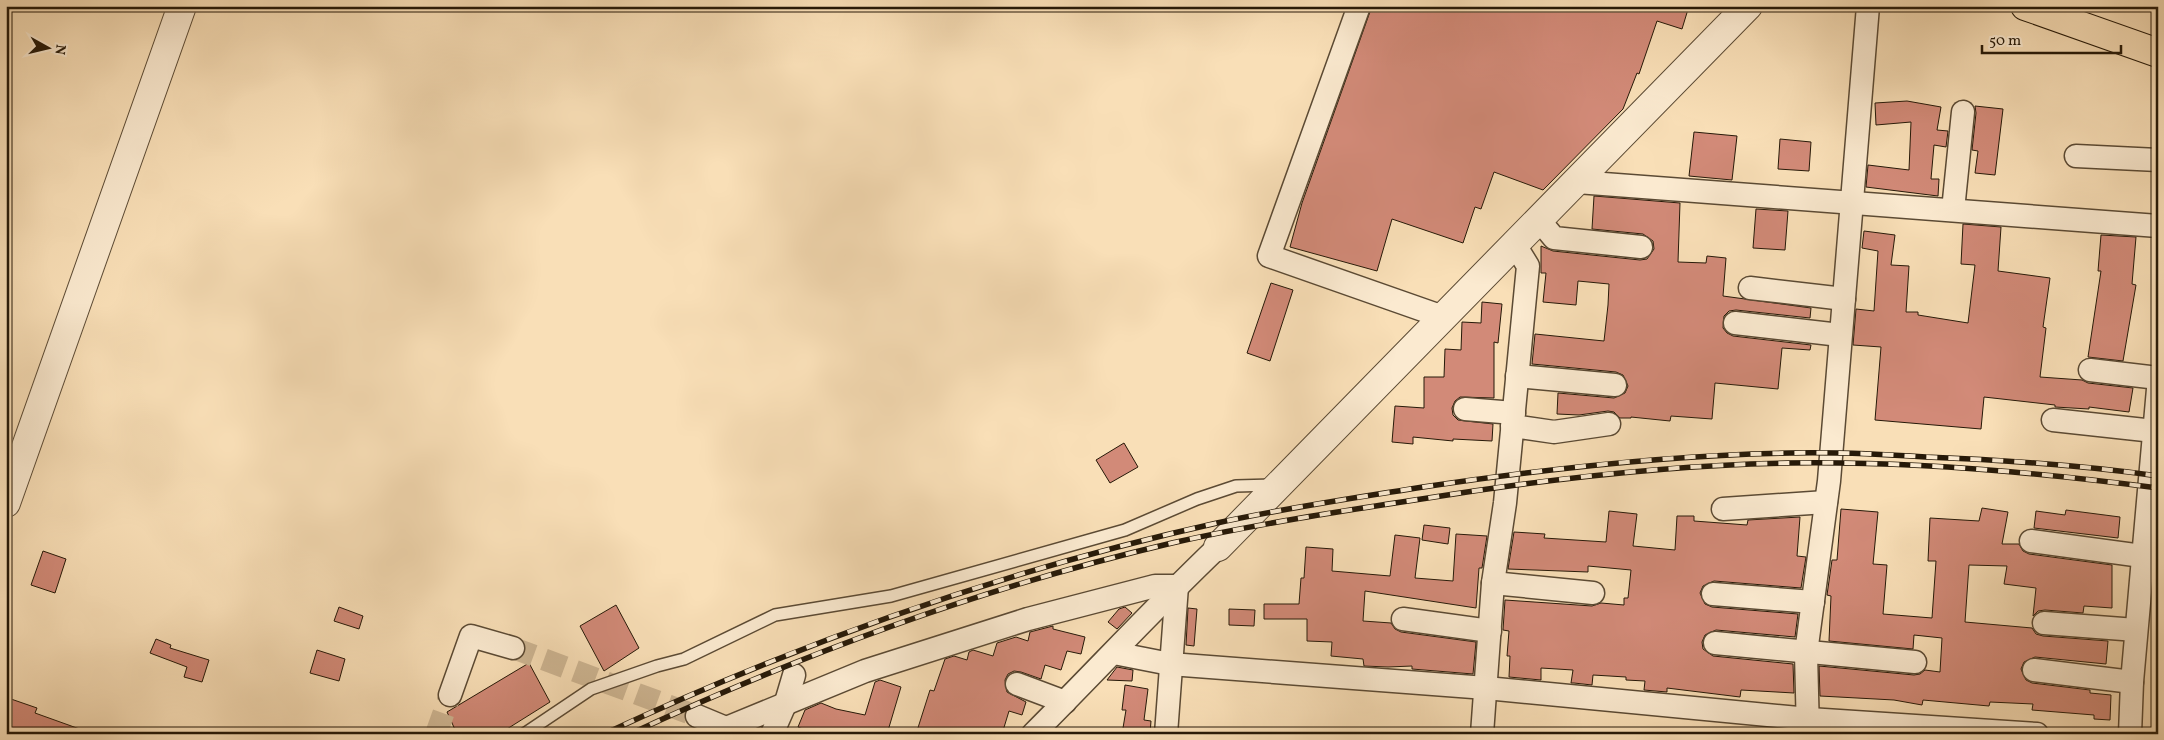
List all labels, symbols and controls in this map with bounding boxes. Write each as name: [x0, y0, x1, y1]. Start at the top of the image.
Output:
north arrow: [22, 22, 72, 72]
scale bar: [1982, 22, 2120, 54]
text: 50 m: [1989, 31, 2021, 52]
text: N: [49, 43, 70, 56]

